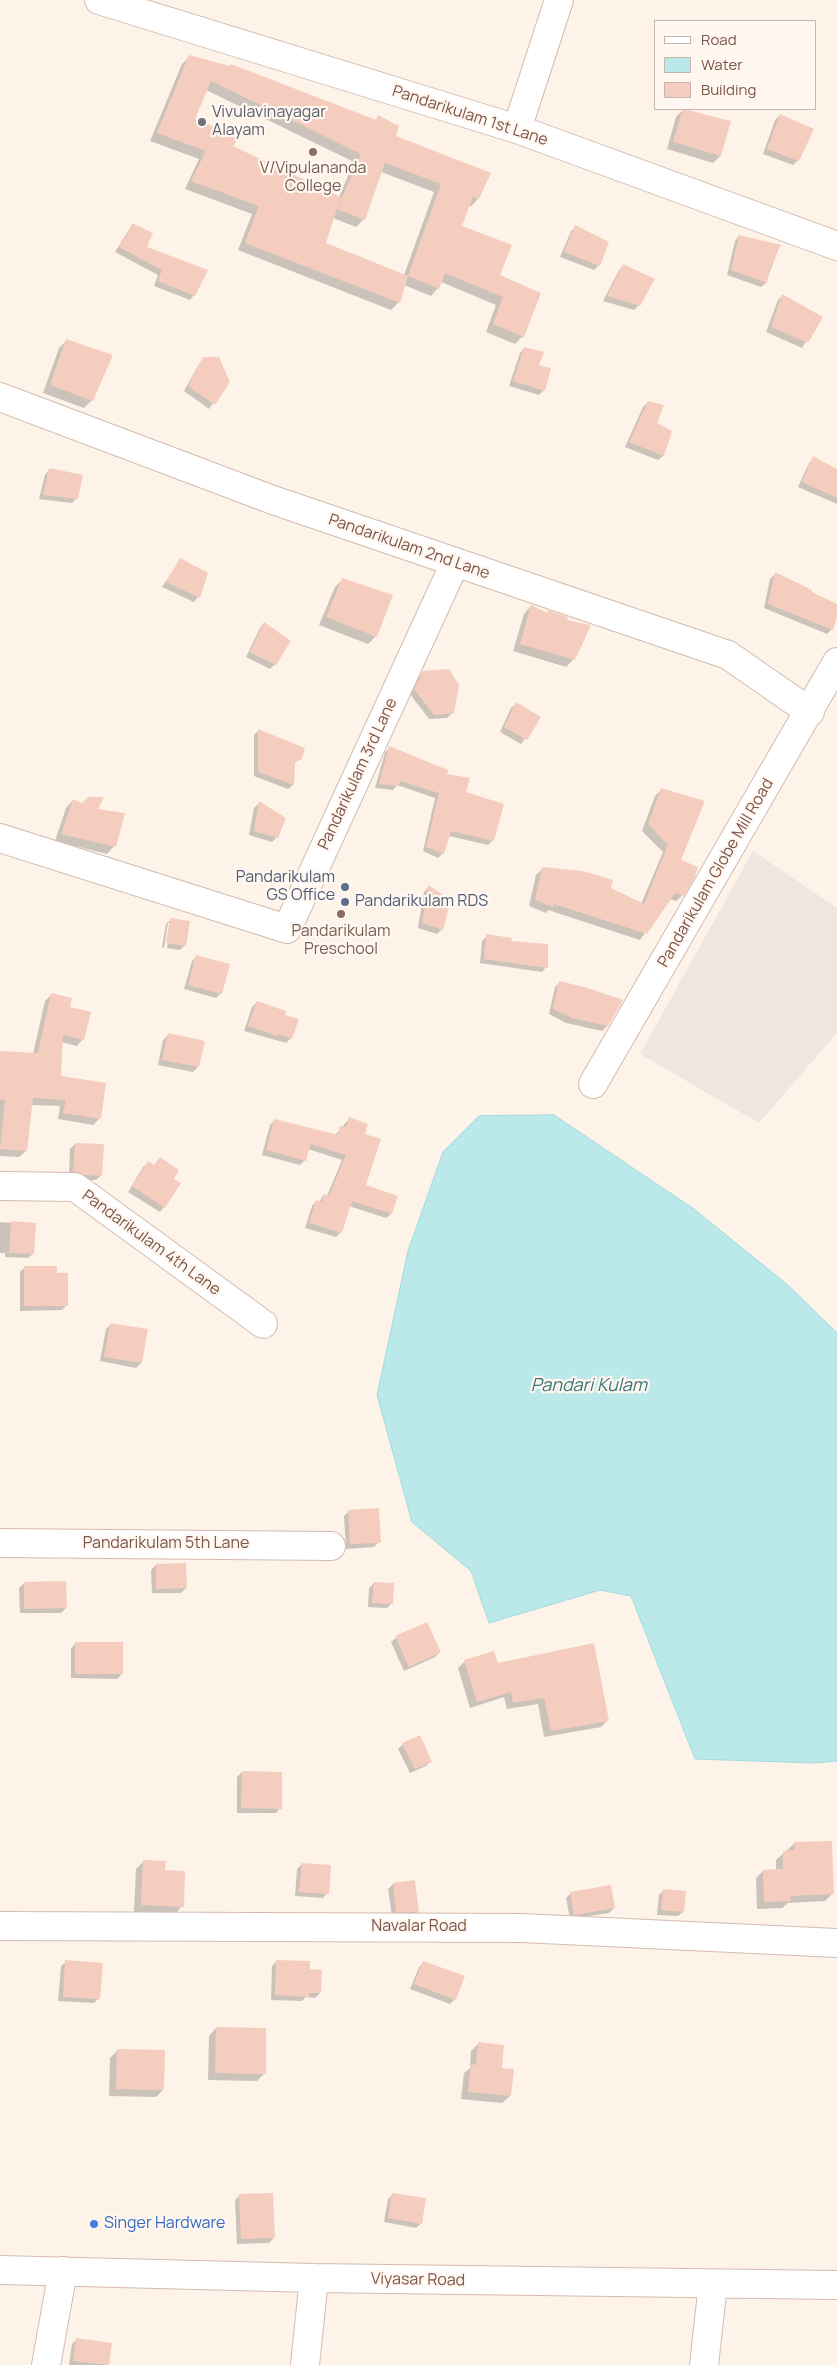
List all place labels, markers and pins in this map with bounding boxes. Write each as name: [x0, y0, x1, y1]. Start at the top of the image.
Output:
place label: Vivulavinayagar Alayam: [212, 103, 326, 141]
marker: Vivulavinayagar Alayam: [196, 116, 208, 128]
marker: V/Vipulananda College: [307, 146, 319, 158]
place label: V/Vipulananda College: [260, 159, 366, 197]
place label: Pandarikulam GS Office: [236, 868, 335, 906]
marker: Pandarikulam GS Office: [339, 881, 351, 893]
place label: Pandarikulam RDS: [355, 892, 488, 912]
marker: Pandarikulam RDS: [339, 896, 351, 908]
marker: Pandarikulam Preschool: [335, 908, 347, 920]
place label: Pandarikulam Preschool: [291, 922, 391, 960]
place label: Singer Hardware: [104, 2214, 225, 2234]
marker: Singer Hardware: [88, 2218, 100, 2230]

